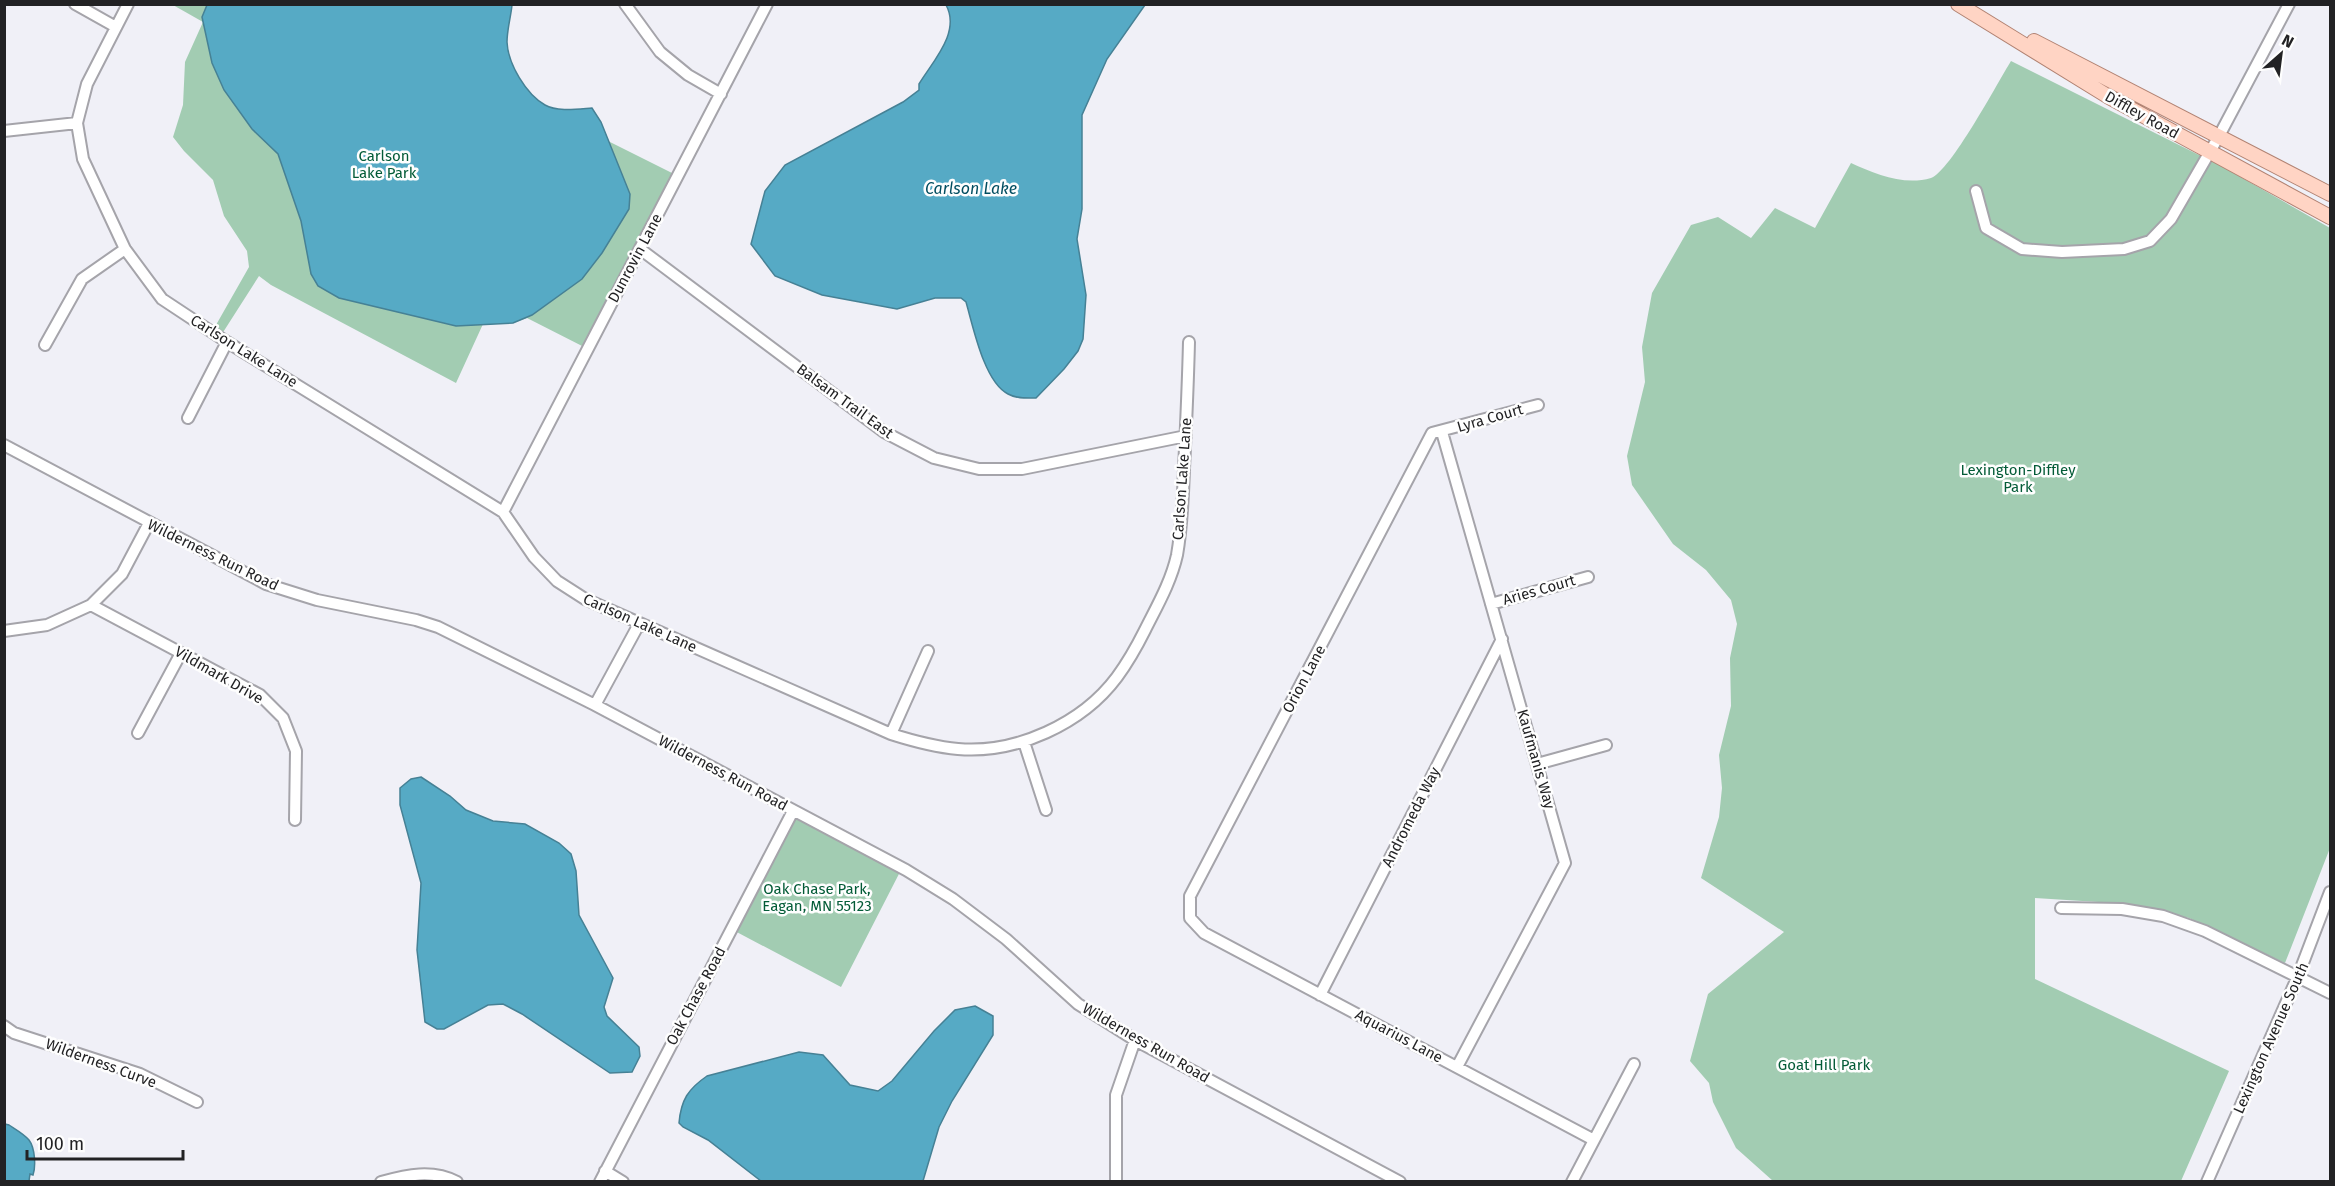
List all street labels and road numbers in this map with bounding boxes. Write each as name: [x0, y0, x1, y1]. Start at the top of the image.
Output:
street label: Diffley Road: [2102, 87, 2182, 143]
street label: Dunrovin Lane: [604, 210, 666, 306]
street label: Carlson Lake Lane: [187, 311, 301, 391]
street label: Balsam Trail East: [793, 360, 897, 442]
street label: Lyra Court: [1455, 400, 1526, 436]
street label: Carlson Lake Lane: [1169, 417, 1195, 541]
street label: Wilderness Run Road: [144, 515, 282, 595]
street label: Aries Court: [1501, 571, 1578, 609]
street label: Carlson Lake Lane: [580, 590, 700, 656]
street label: Vildmark Drive: [171, 642, 267, 708]
street label: Orion Lane: [1279, 642, 1329, 716]
street label: Kaufmanis Way: [1513, 707, 1559, 812]
street label: Wilderness Run Road: [655, 731, 791, 815]
street label: Andromeda Way: [1378, 763, 1444, 870]
street label: Oak Chase Road: [663, 944, 729, 1048]
street label: Lexington Avenue South: [2230, 960, 2312, 1116]
street label: Wilderness Run Road: [1079, 999, 1213, 1087]
street label: Aquarius Lane: [1352, 1005, 1446, 1067]
street label: Wilderness Curve: [43, 1035, 159, 1091]

